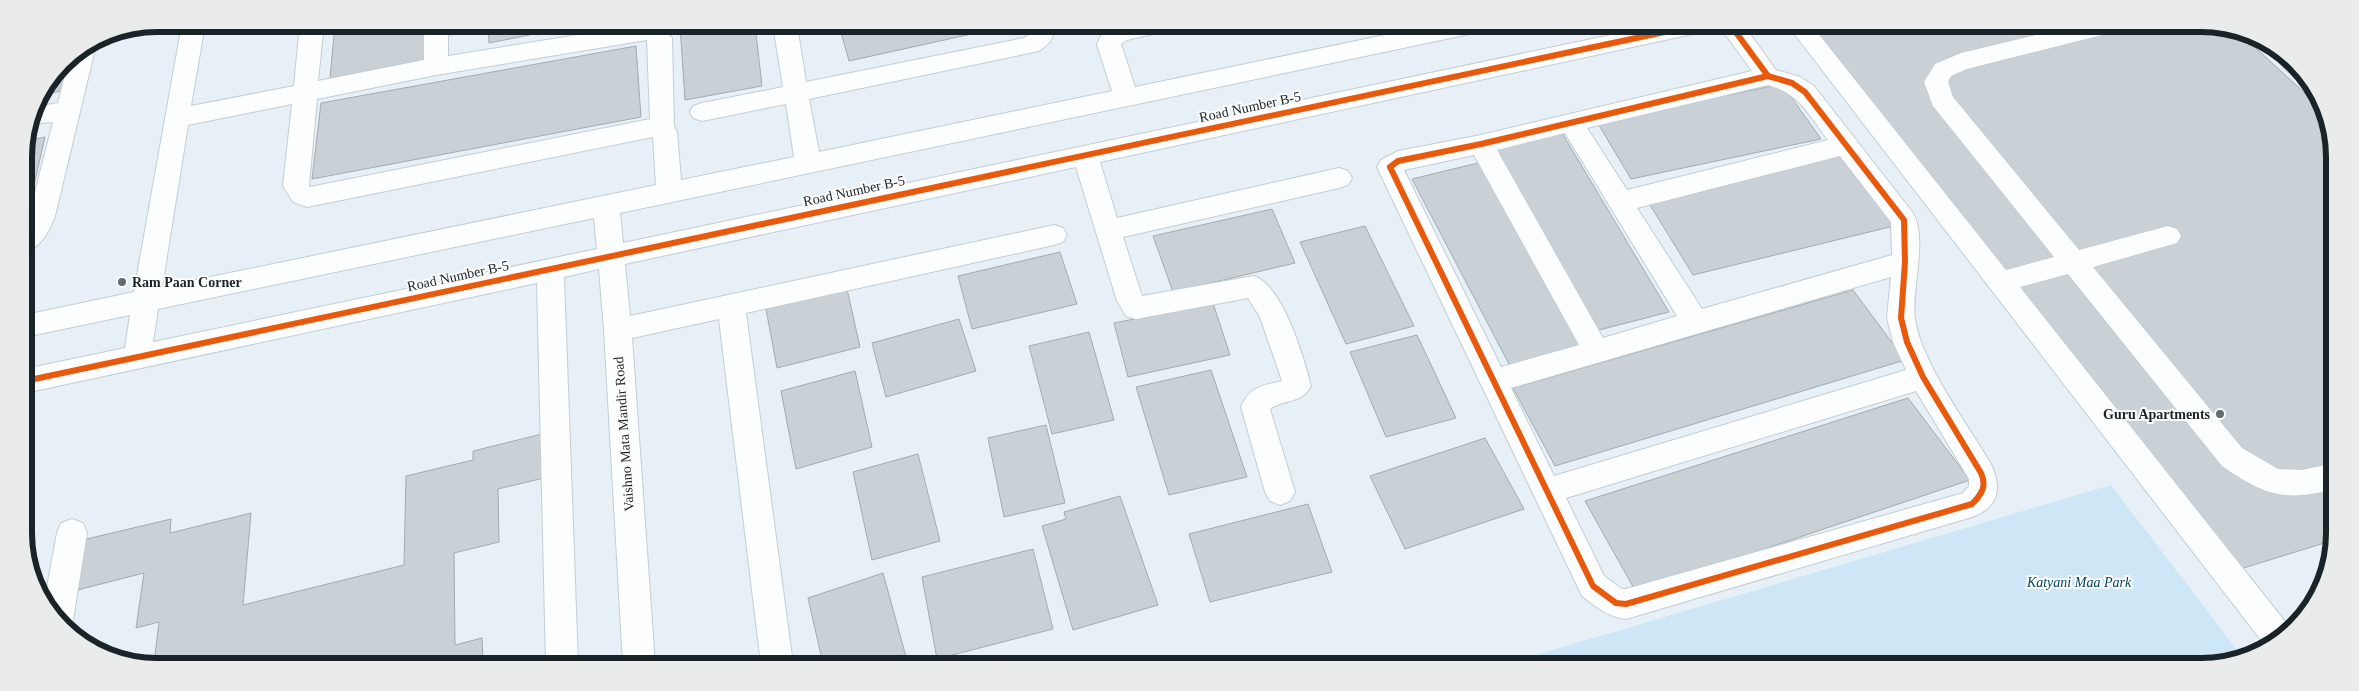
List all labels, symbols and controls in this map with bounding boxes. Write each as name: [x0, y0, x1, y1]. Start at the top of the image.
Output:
street label: Road Number B-5: [1198, 89, 1302, 125]
street label: Road Number B-5: [802, 173, 906, 209]
street label: Road Number B-5: [406, 258, 510, 294]
place label: Ram Paan Corner: [132, 275, 242, 290]
marker: Ram Paan Corner: [116, 276, 128, 288]
street label: Vaishno Mata Mandir Road: [611, 356, 637, 512]
place label: Guru Apartments: [2103, 407, 2211, 422]
marker: Guru Apartments: [2214, 408, 2226, 420]
park label: Katyani Maa Park: [2026, 575, 2132, 590]

